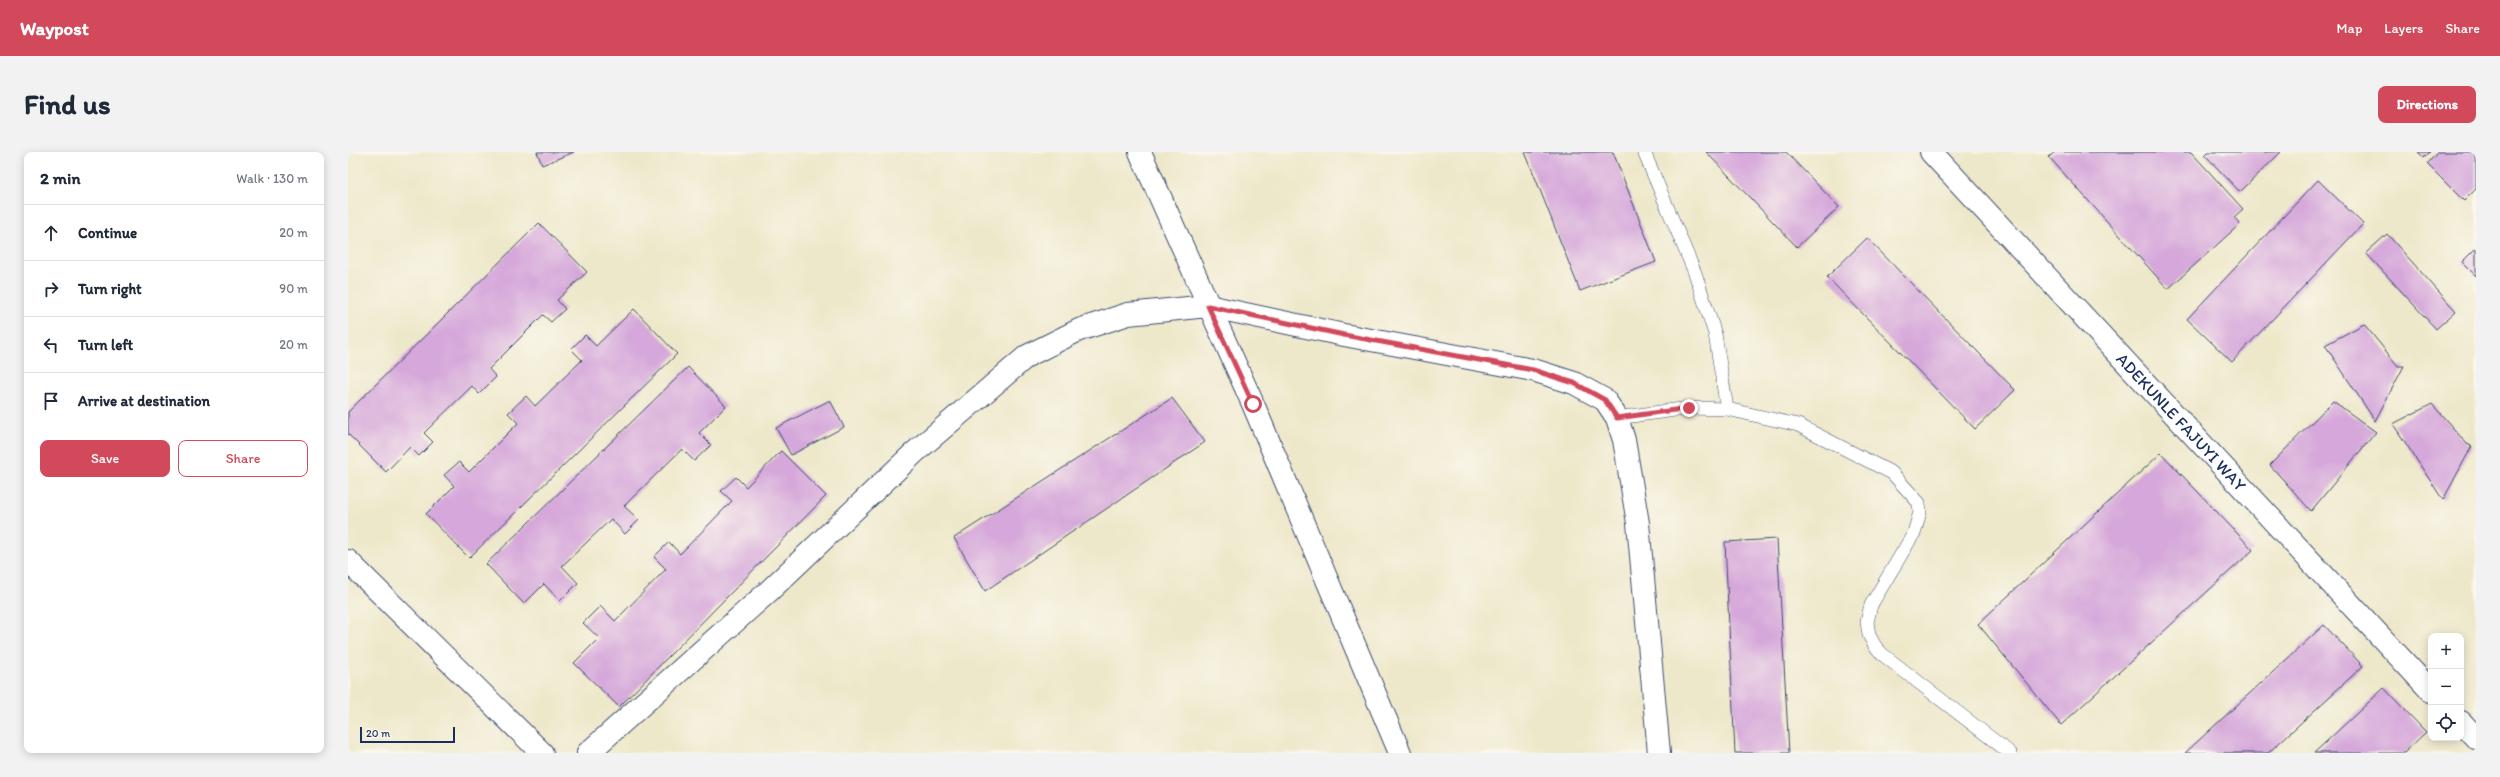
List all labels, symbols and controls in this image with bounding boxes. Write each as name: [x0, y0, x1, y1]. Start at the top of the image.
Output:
text: Waypost: [20, 17, 89, 40]
text: Map: [2337, 20, 2362, 37]
text: Layers: [2384, 20, 2423, 37]
text: Share: [2445, 20, 2480, 37]
button: Directions: [2378, 86, 2476, 123]
text: Find us: [24, 87, 111, 121]
text: 2 min: [40, 168, 80, 188]
text: Walk · 130 m: [236, 171, 308, 186]
icon: ahead: [40, 222, 62, 244]
text: Continue: [78, 224, 137, 242]
text: 20 m: [279, 225, 308, 240]
icon: right: [40, 278, 62, 300]
text: Turn right: [78, 280, 142, 298]
text: 90 m: [279, 281, 308, 296]
icon: left: [40, 334, 62, 356]
text: Turn left: [78, 336, 133, 354]
text: 20 m: [279, 337, 308, 352]
street label: ADEKUNLE FAJUYI WAY: [2112, 349, 2250, 495]
icon: arrive: [40, 390, 62, 412]
text: Arrive at destination: [78, 392, 210, 410]
route start: [1244, 395, 1262, 413]
route end: [1680, 399, 1698, 417]
button: Save: [40, 440, 170, 477]
button: Share: [178, 440, 308, 477]
map controls: [2428, 633, 2464, 741]
button: +: [2428, 633, 2464, 669]
button: −: [2428, 669, 2464, 705]
button: locate: [2428, 705, 2464, 741]
scale bar: [360, 725, 455, 744]
text: 20 m: [366, 727, 390, 740]

